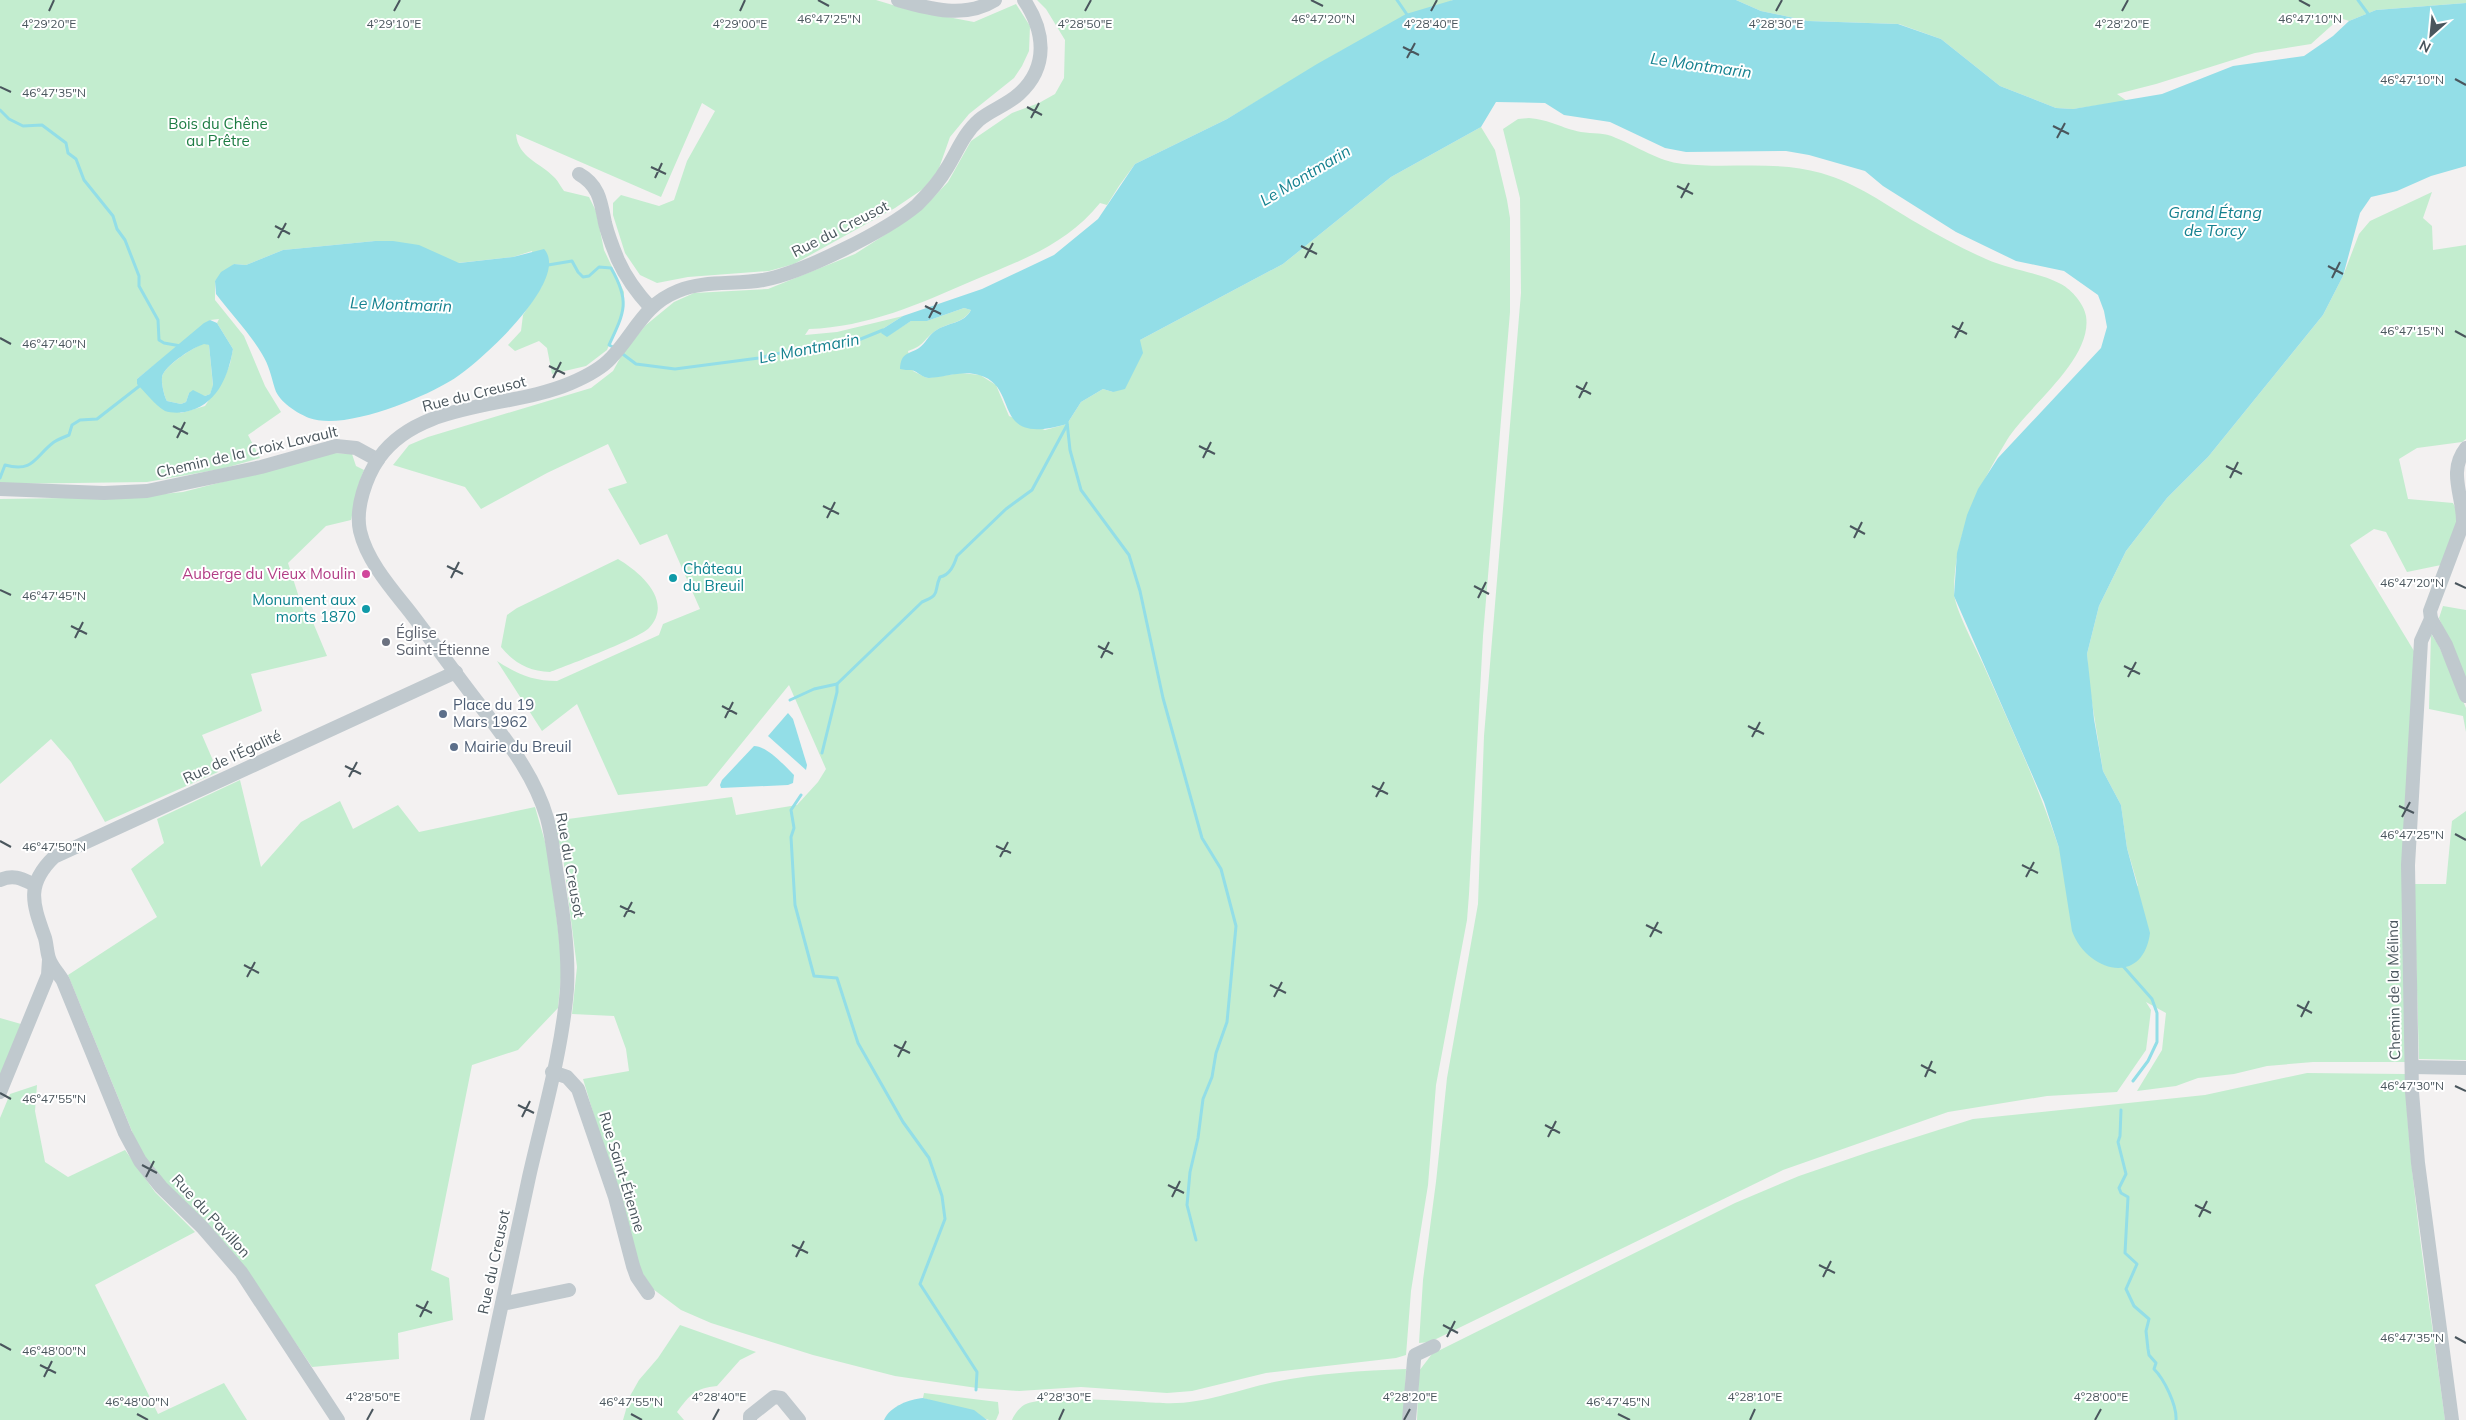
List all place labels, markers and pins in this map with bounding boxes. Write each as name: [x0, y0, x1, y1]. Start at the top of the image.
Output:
place label: Château du Breuil: [683, 559, 744, 595]
place label: Auberge du Vieux Moulin: [182, 564, 356, 583]
marker: Auberge du Vieux Moulin: [360, 568, 372, 580]
marker: Château du Breuil: [667, 572, 679, 584]
place label: Monument aux morts 1870: [252, 590, 356, 626]
marker: Monument aux morts 1870: [360, 603, 372, 615]
place label: Église Saint-Étienne: [396, 623, 490, 659]
marker: Église Saint-Étienne: [380, 636, 392, 648]
place label: Place du 19 Mars 1962: [453, 695, 534, 731]
marker: Place du 19 Mars 1962: [437, 708, 449, 720]
place label: Mairie du Breuil: [464, 737, 572, 756]
marker: Mairie du Breuil: [448, 741, 460, 753]

